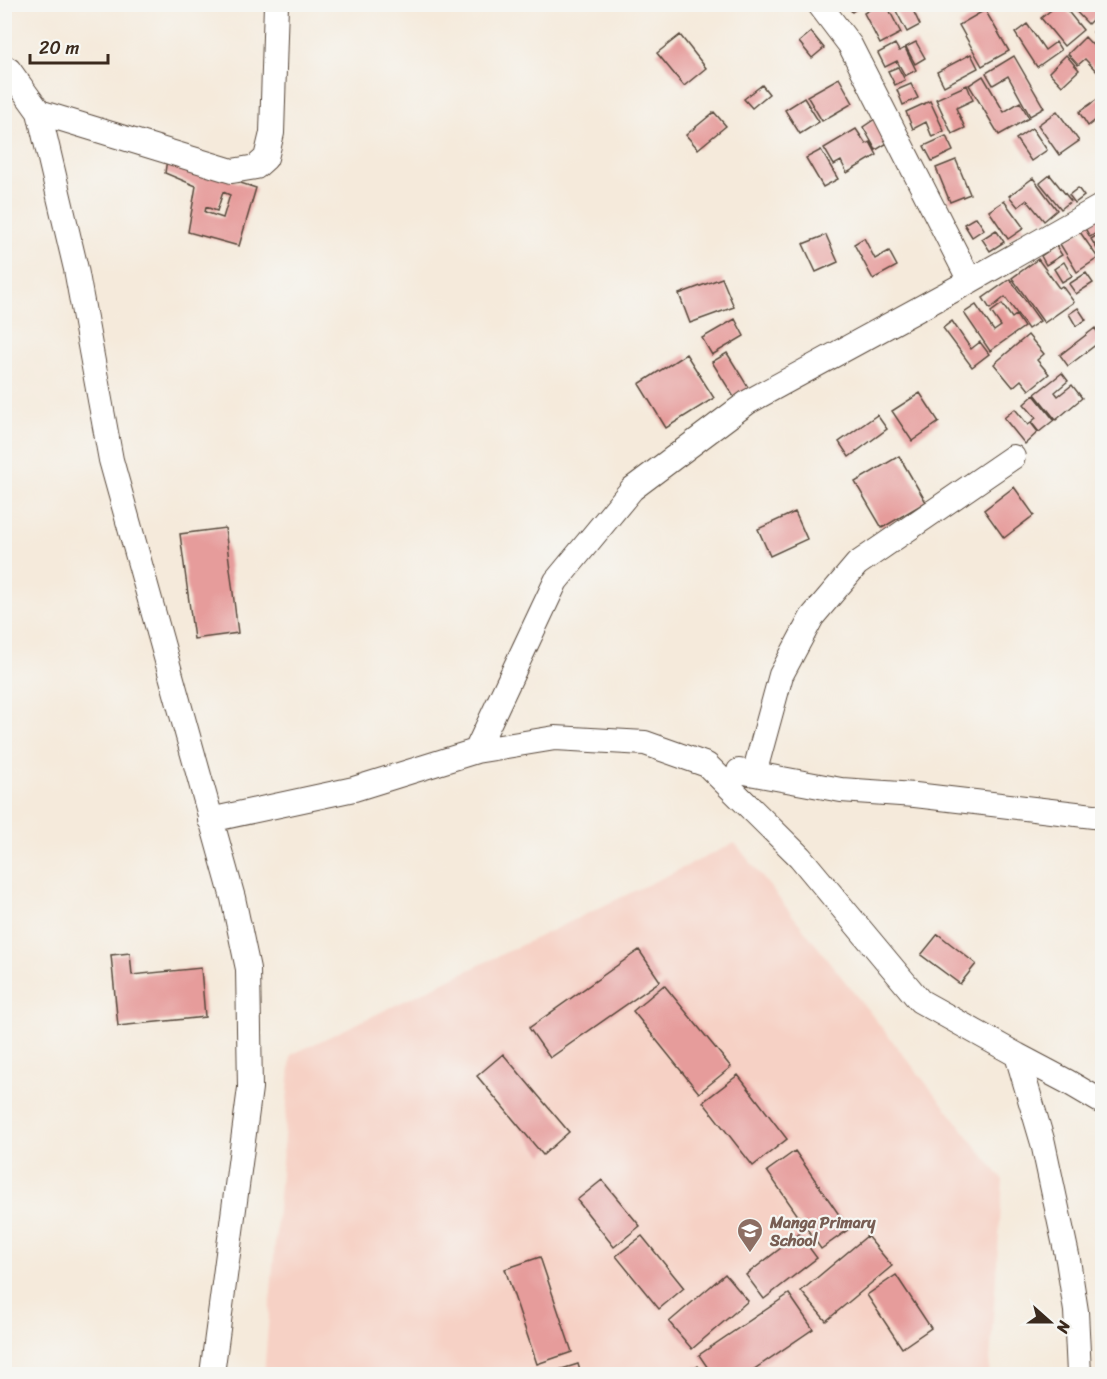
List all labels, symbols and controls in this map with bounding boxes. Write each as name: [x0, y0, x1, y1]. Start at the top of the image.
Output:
scale bar: [30, 27, 108, 65]
text: 20 m: [39, 32, 79, 64]
place label: Manga Primary School: [769, 1208, 876, 1255]
school or university icon: Manga Primary School: [735, 1216, 765, 1254]
north arrow: [1020, 1292, 1080, 1352]
text: N: [1048, 1316, 1079, 1338]

